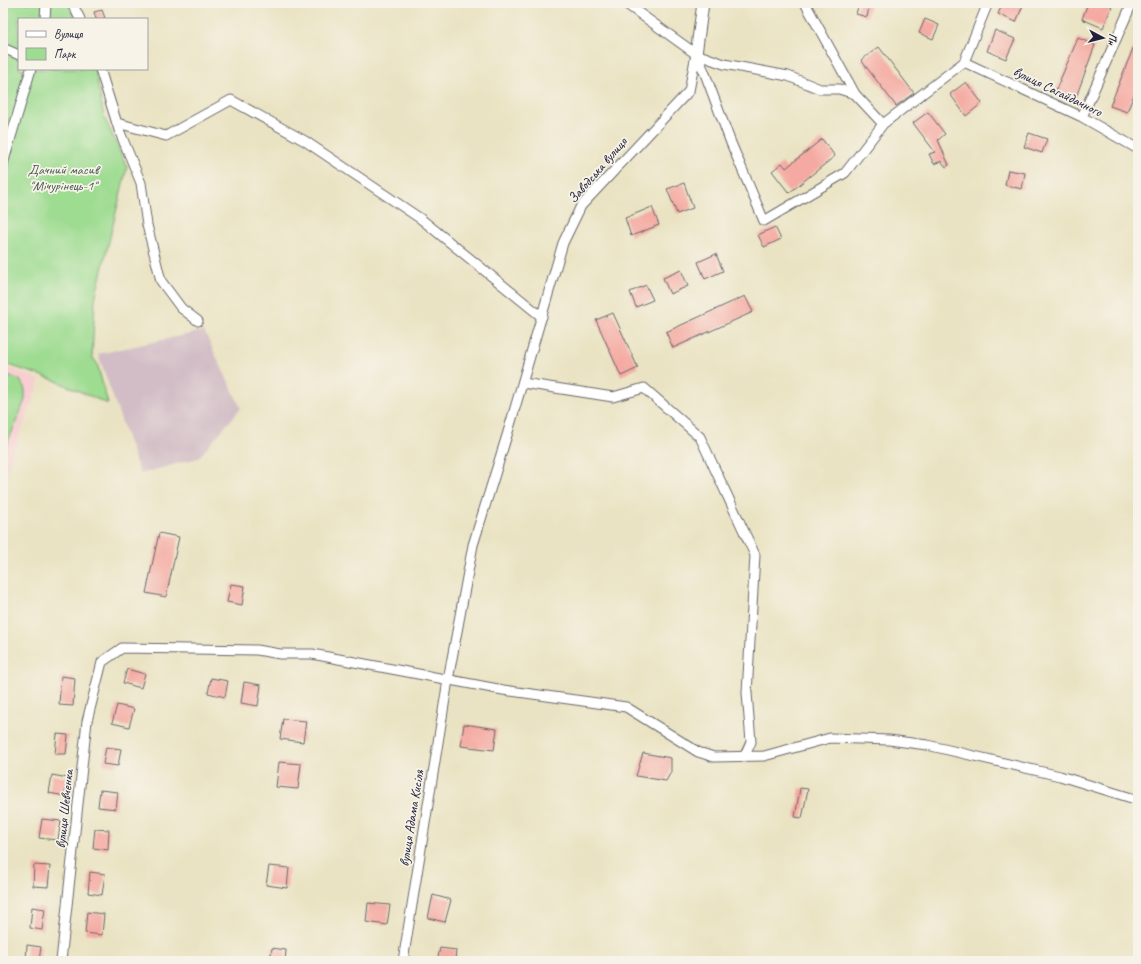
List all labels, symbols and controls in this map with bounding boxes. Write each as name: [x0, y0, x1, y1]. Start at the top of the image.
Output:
legend: [18, 18, 148, 70]
north arrow: [1083, 18, 1123, 58]
text: Вулиця: [54, 26, 83, 42]
text: Пн: [1105, 33, 1121, 47]
text: Парк: [54, 46, 77, 62]
street label: вулиця Сагайдачного: [1011, 63, 1106, 121]
street label: Заводська вулиця: [564, 133, 631, 207]
park label: Дачний масив "Мічурінець-1": [28, 161, 101, 194]
street label: вулиця Шевченка: [52, 768, 77, 849]
street label: вулиця Адама Кисіля: [395, 768, 428, 868]

